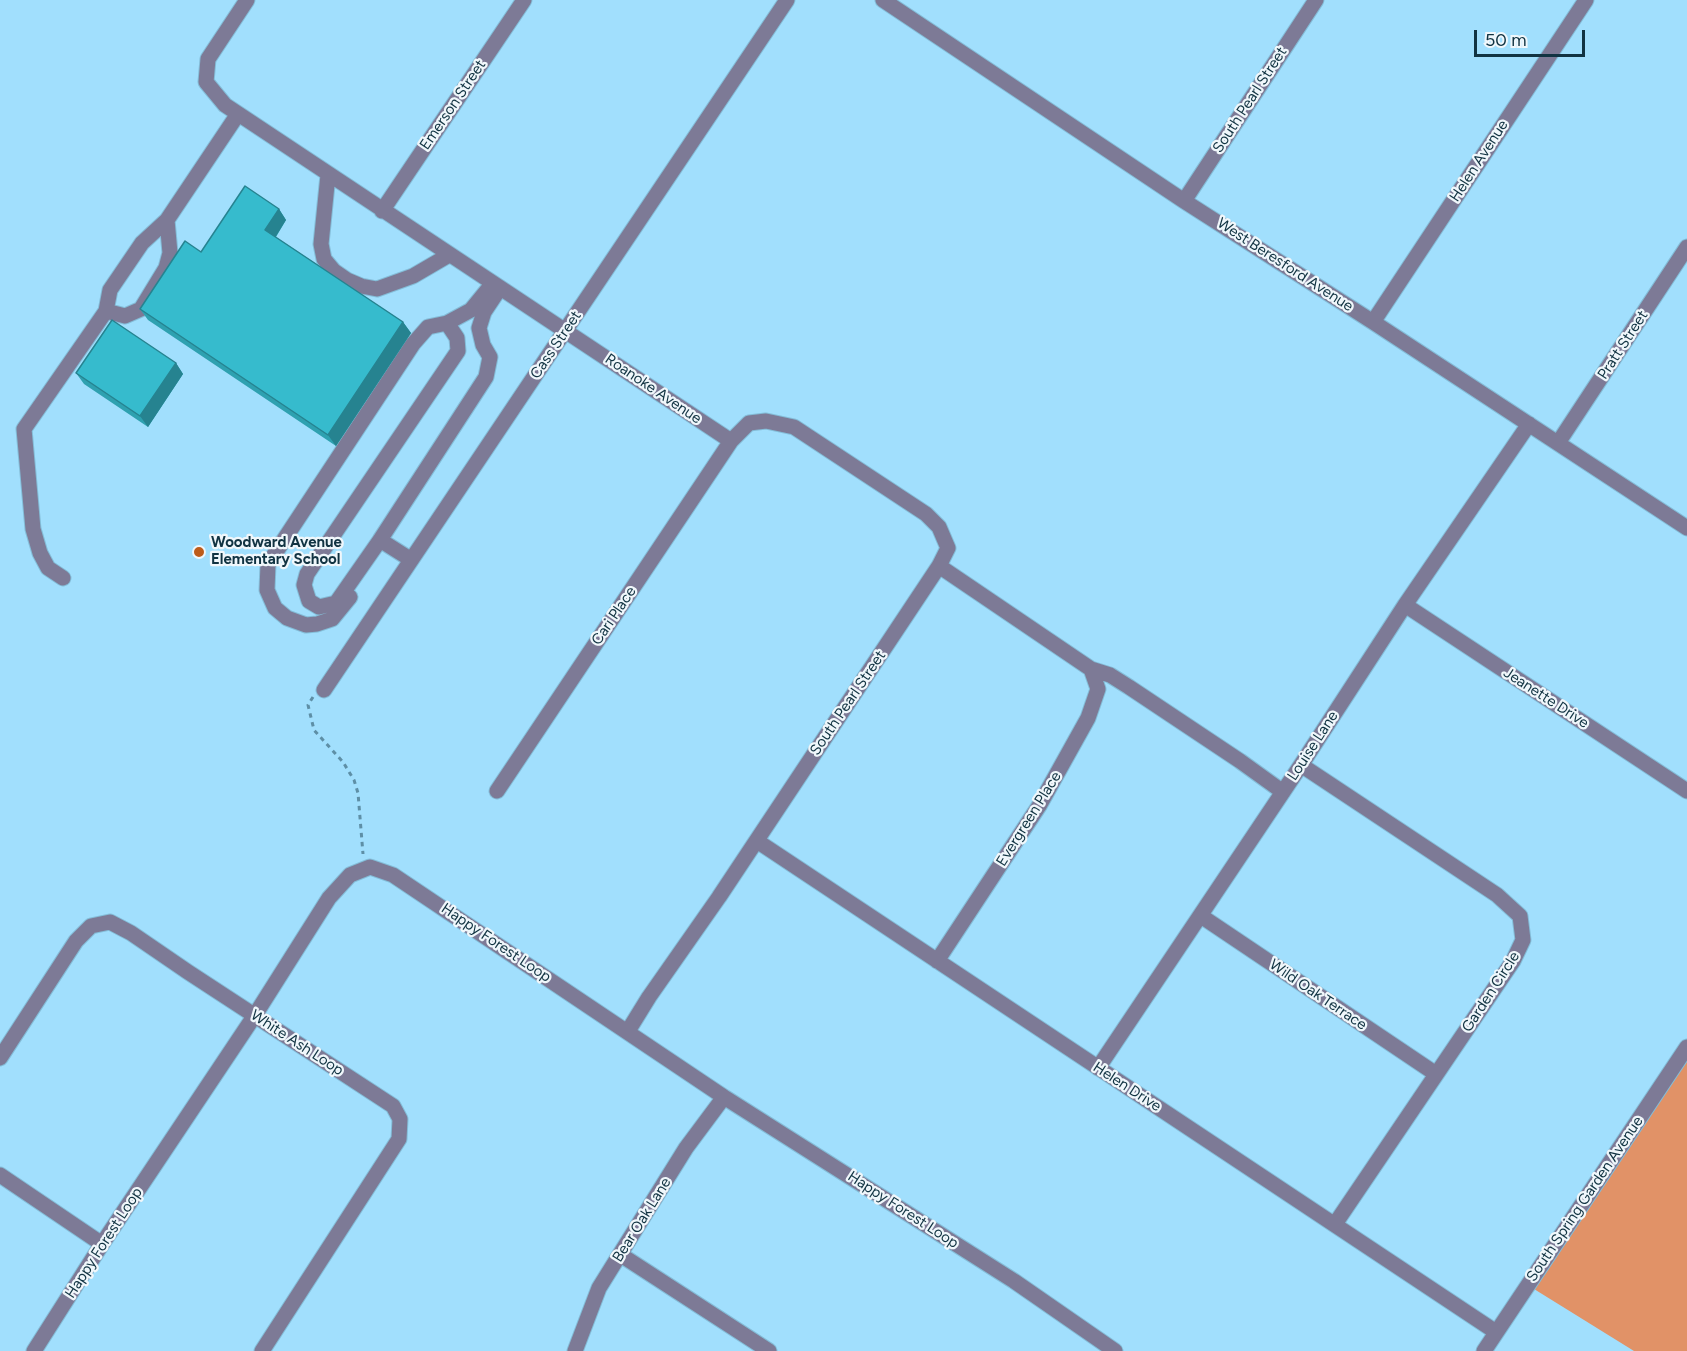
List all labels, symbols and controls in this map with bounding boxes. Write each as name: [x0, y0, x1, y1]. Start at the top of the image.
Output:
scale bar: [1477, 18, 1588, 56]
text: 50 m: [1485, 29, 1527, 51]
street label: South Pearl Street: [1209, 44, 1291, 156]
street label: Emerson Street: [416, 57, 490, 153]
street label: Helen Avenue: [1446, 117, 1512, 205]
street label: West Beresford Avenue: [1214, 214, 1356, 316]
street label: Pratt Street: [1594, 307, 1652, 383]
street label: Cass Street: [527, 308, 585, 382]
street label: Roanoke Avenue: [601, 350, 705, 428]
place label: Woodward Avenue Elementary School: [211, 534, 342, 569]
marker: Woodward Avenue Elementary School: [192, 545, 206, 559]
street label: Cari Place: [588, 583, 640, 649]
street label: South Pearl Street: [806, 647, 890, 759]
street label: Jeanette Drive: [1500, 664, 1592, 732]
street label: Louise Lane: [1284, 708, 1342, 784]
street label: Evergreen Place: [993, 768, 1065, 870]
street label: Happy Forest Loop: [438, 900, 554, 986]
street label: Garden Circle: [1458, 948, 1524, 1036]
street label: Wild Oak Terrace: [1266, 956, 1370, 1034]
street label: White Ash Loop: [247, 1006, 347, 1080]
street label: Helen Drive: [1090, 1058, 1164, 1116]
street label: South Spring Garden Avenue: [1523, 1113, 1647, 1285]
street label: Happy Forest Loop: [844, 1167, 962, 1253]
street label: Bear Oak Lane: [609, 1174, 675, 1266]
street label: Happy Forest Loop: [61, 1184, 147, 1302]

